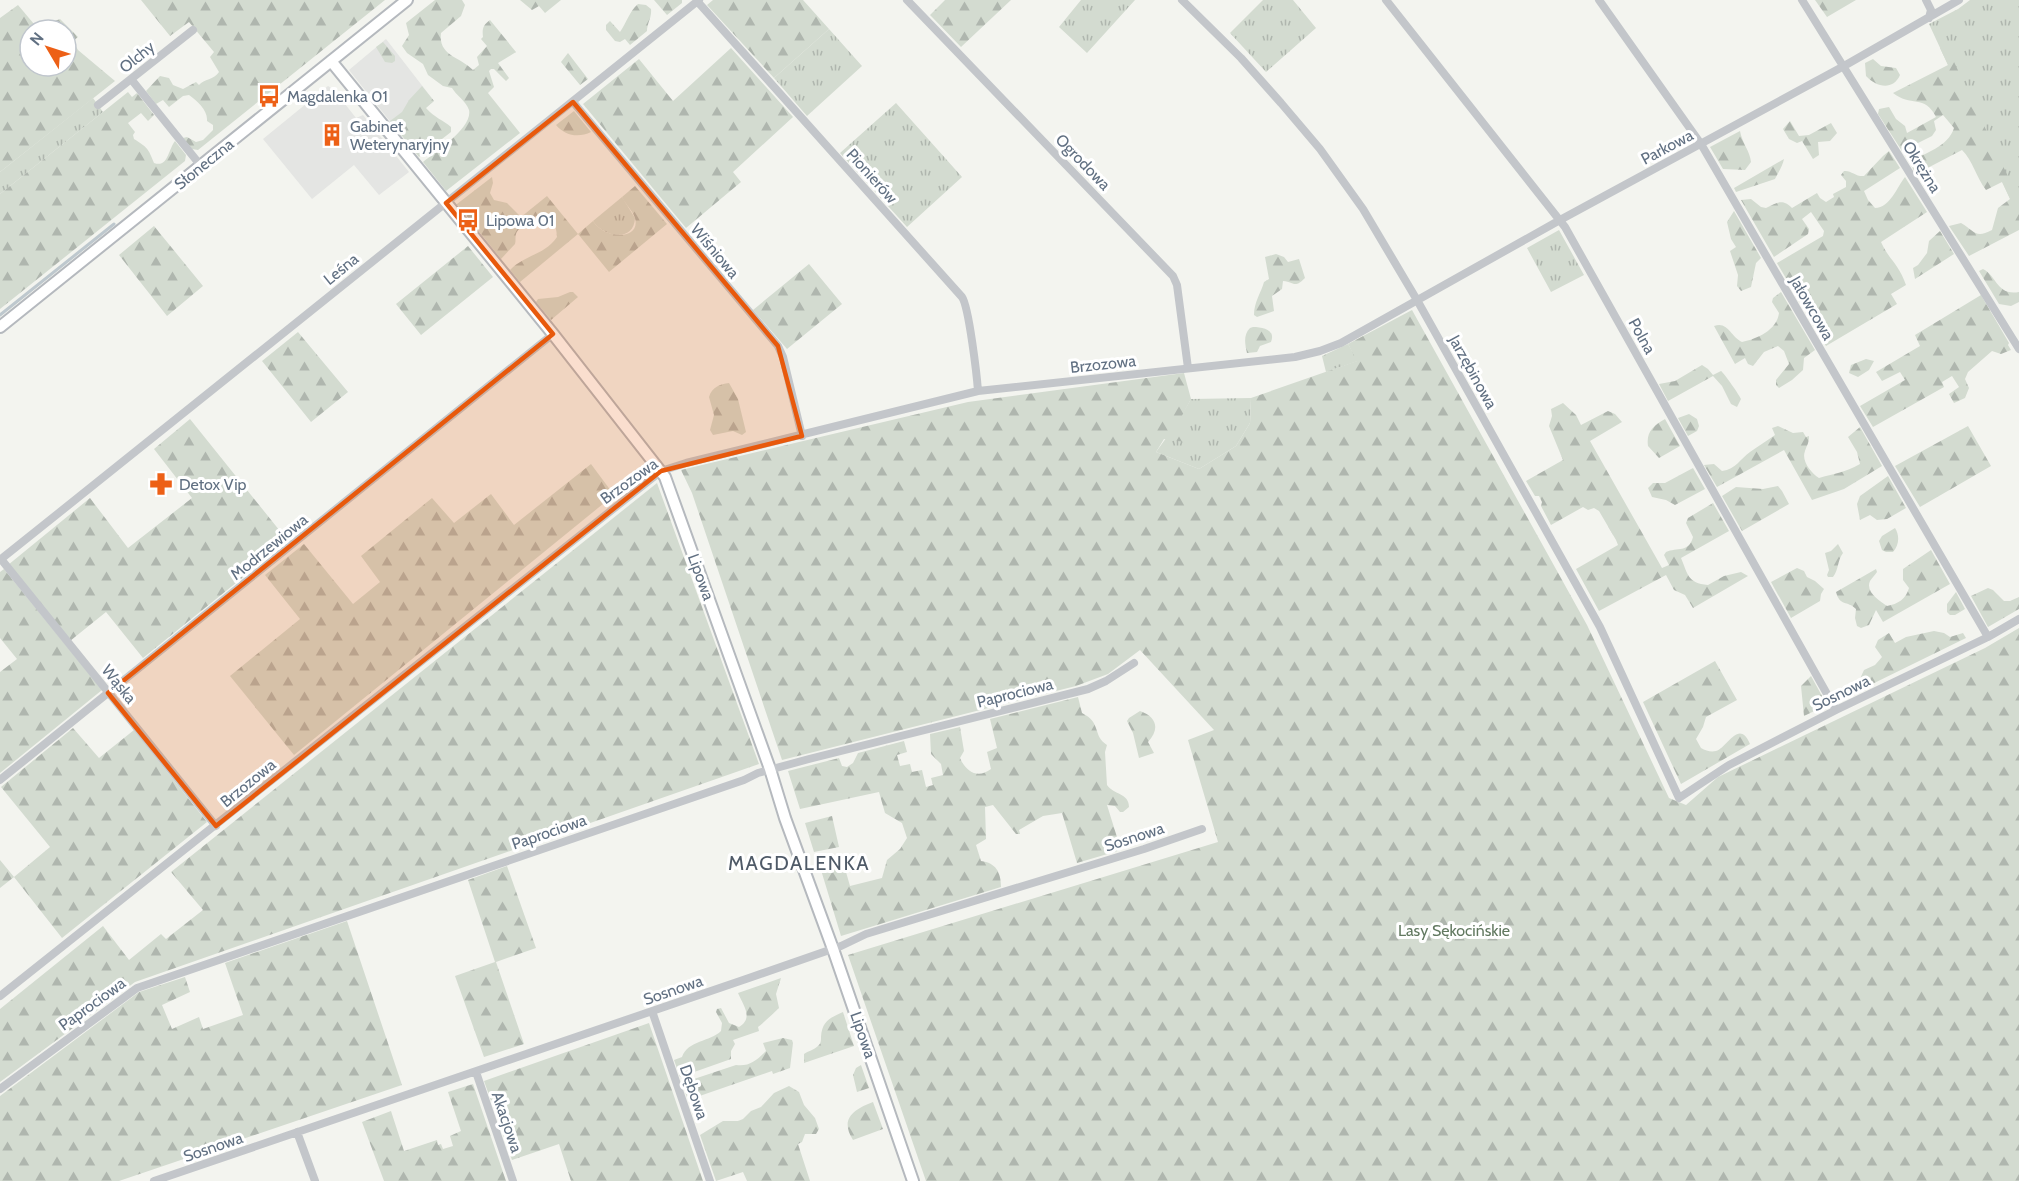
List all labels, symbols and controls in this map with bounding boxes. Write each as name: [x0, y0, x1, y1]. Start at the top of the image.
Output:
north arrow: [18, 18, 78, 78]
text: N: [26, 29, 48, 49]
street label: Olchy: [116, 37, 158, 77]
bus stop icon: Magdalenka 01: [256, 83, 282, 109]
place label: Magdalenka 01: [287, 87, 388, 106]
place label: Gabinet Weterynaryjny: [350, 117, 449, 154]
building icon: Gabinet Weterynaryjny: [319, 122, 345, 148]
street label: Parkowa: [1638, 125, 1697, 169]
street label: Ogrodowa: [1052, 130, 1115, 194]
street label: Słoneczna: [171, 134, 238, 194]
street label: Okrężna: [1899, 138, 1945, 196]
street label: Pionierów: [843, 145, 902, 208]
bus stop icon: Lipowa 01: [455, 207, 481, 233]
place label: Lipowa 01: [486, 211, 554, 230]
street label: Wiśniowa: [687, 220, 743, 282]
street label: Leśna: [320, 249, 362, 289]
street label: Jałowcowa: [1786, 272, 1838, 344]
street label: Polna: [1624, 315, 1660, 358]
street label: Jarzębinowa: [1444, 331, 1501, 413]
street label: Brzozowa: [1069, 351, 1137, 377]
street label: Brzozowa: [597, 454, 661, 508]
pharmacy icon: Detox Vip: [148, 471, 174, 497]
place label: Detox Vip: [179, 475, 247, 494]
street label: Modrzewiowa: [226, 510, 312, 584]
street label: Lipowa: [684, 551, 718, 603]
street label: Wąska: [98, 661, 140, 707]
street label: Sosnowa: [1809, 671, 1873, 715]
street label: Paprociowa: [975, 674, 1055, 712]
street label: Brzozowa: [216, 755, 280, 811]
street label: Paprociowa: [509, 810, 589, 854]
street label: Sosnowa: [1102, 818, 1167, 856]
district label: MAGDALENKA: [728, 851, 870, 875]
park label: Lasy Sękocińskie: [1398, 921, 1510, 940]
street label: Sosnowa: [641, 971, 706, 1009]
street label: Paprociowa: [55, 973, 129, 1035]
street label: Lipowa: [846, 1009, 880, 1061]
street label: Dębowa: [676, 1062, 712, 1122]
street label: Akacjowa: [488, 1089, 526, 1155]
street label: Sosnowa: [181, 1128, 246, 1166]

